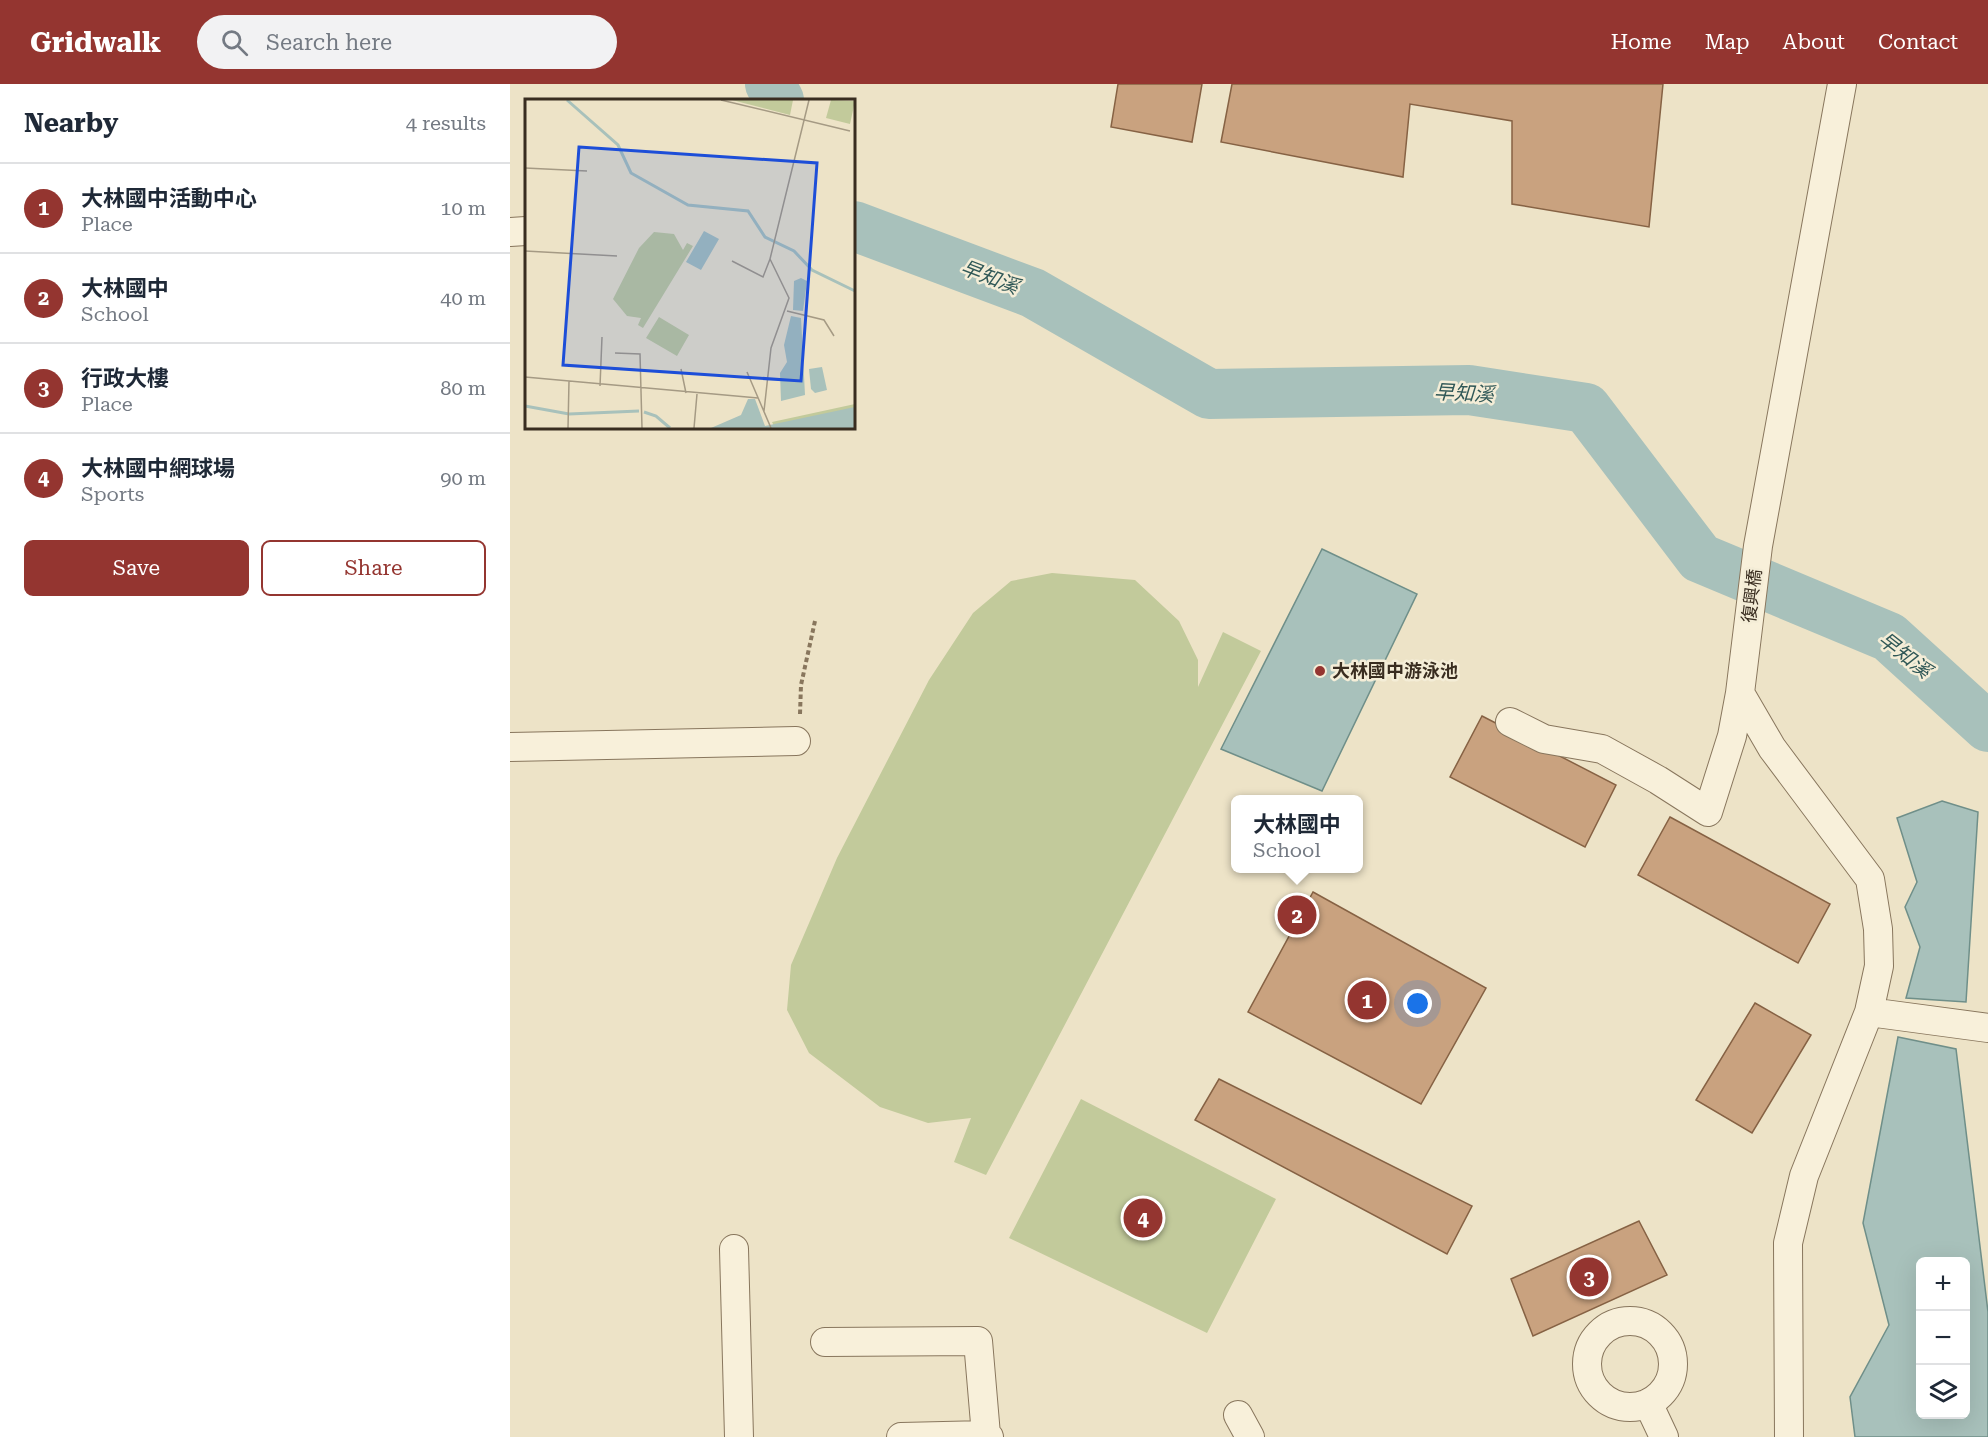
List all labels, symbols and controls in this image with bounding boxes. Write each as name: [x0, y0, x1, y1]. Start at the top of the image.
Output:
search box: [197, 15, 617, 69]
text: Gridwalk: [30, 26, 161, 59]
icon: search: [218, 26, 251, 59]
text: Search here: [266, 30, 392, 55]
text: Home: [1611, 30, 1672, 54]
text: Map: [1705, 30, 1750, 54]
text: About: [1783, 30, 1845, 54]
text: Contact: [1878, 30, 1958, 54]
inset map: [525, 99, 855, 429]
text: Nearby: [24, 108, 118, 138]
text: 4 results: [406, 111, 486, 135]
text: 大林國中活動中心: [81, 186, 257, 211]
text: 1: [38, 196, 49, 220]
text: 10 m: [440, 196, 486, 220]
text: Place: [81, 212, 133, 236]
water label: 早知溪: [958, 255, 1025, 300]
text: 大林國中: [81, 276, 169, 301]
text: 2: [38, 286, 49, 310]
text: 40 m: [440, 286, 486, 310]
text: School: [81, 302, 149, 326]
text: 行政大樓: [81, 366, 169, 391]
text: 3: [38, 376, 49, 400]
text: 80 m: [440, 376, 486, 400]
water label: 早知溪: [1433, 379, 1498, 407]
text: Place: [81, 392, 133, 416]
text: 大林國中網球場: [81, 456, 235, 481]
text: 4: [38, 466, 49, 490]
text: 90 m: [440, 466, 486, 490]
text: Sports: [81, 482, 144, 506]
button: Save: [24, 540, 249, 596]
button: Share: [261, 540, 486, 596]
street label: 復興橋: [1738, 568, 1765, 624]
water label: 早知溪: [1874, 627, 1938, 685]
place label: 大林國中游泳池: [1332, 660, 1458, 681]
marker: 大林國中游泳池: [1313, 664, 1327, 678]
popup: [1231, 795, 1363, 873]
text: 大林國中: [1253, 812, 1341, 837]
text: School: [1253, 838, 1321, 862]
pin: 2: [1278, 892, 1316, 938]
pin: 1: [1348, 978, 1386, 1022]
your location: [1403, 989, 1432, 1018]
pin: 4: [1124, 1196, 1162, 1240]
pin: 3: [1570, 1254, 1608, 1300]
map controls: [1916, 1257, 1970, 1419]
button: +: [1916, 1257, 1970, 1311]
button: −: [1916, 1311, 1970, 1365]
button: layers: [1916, 1365, 1970, 1419]

